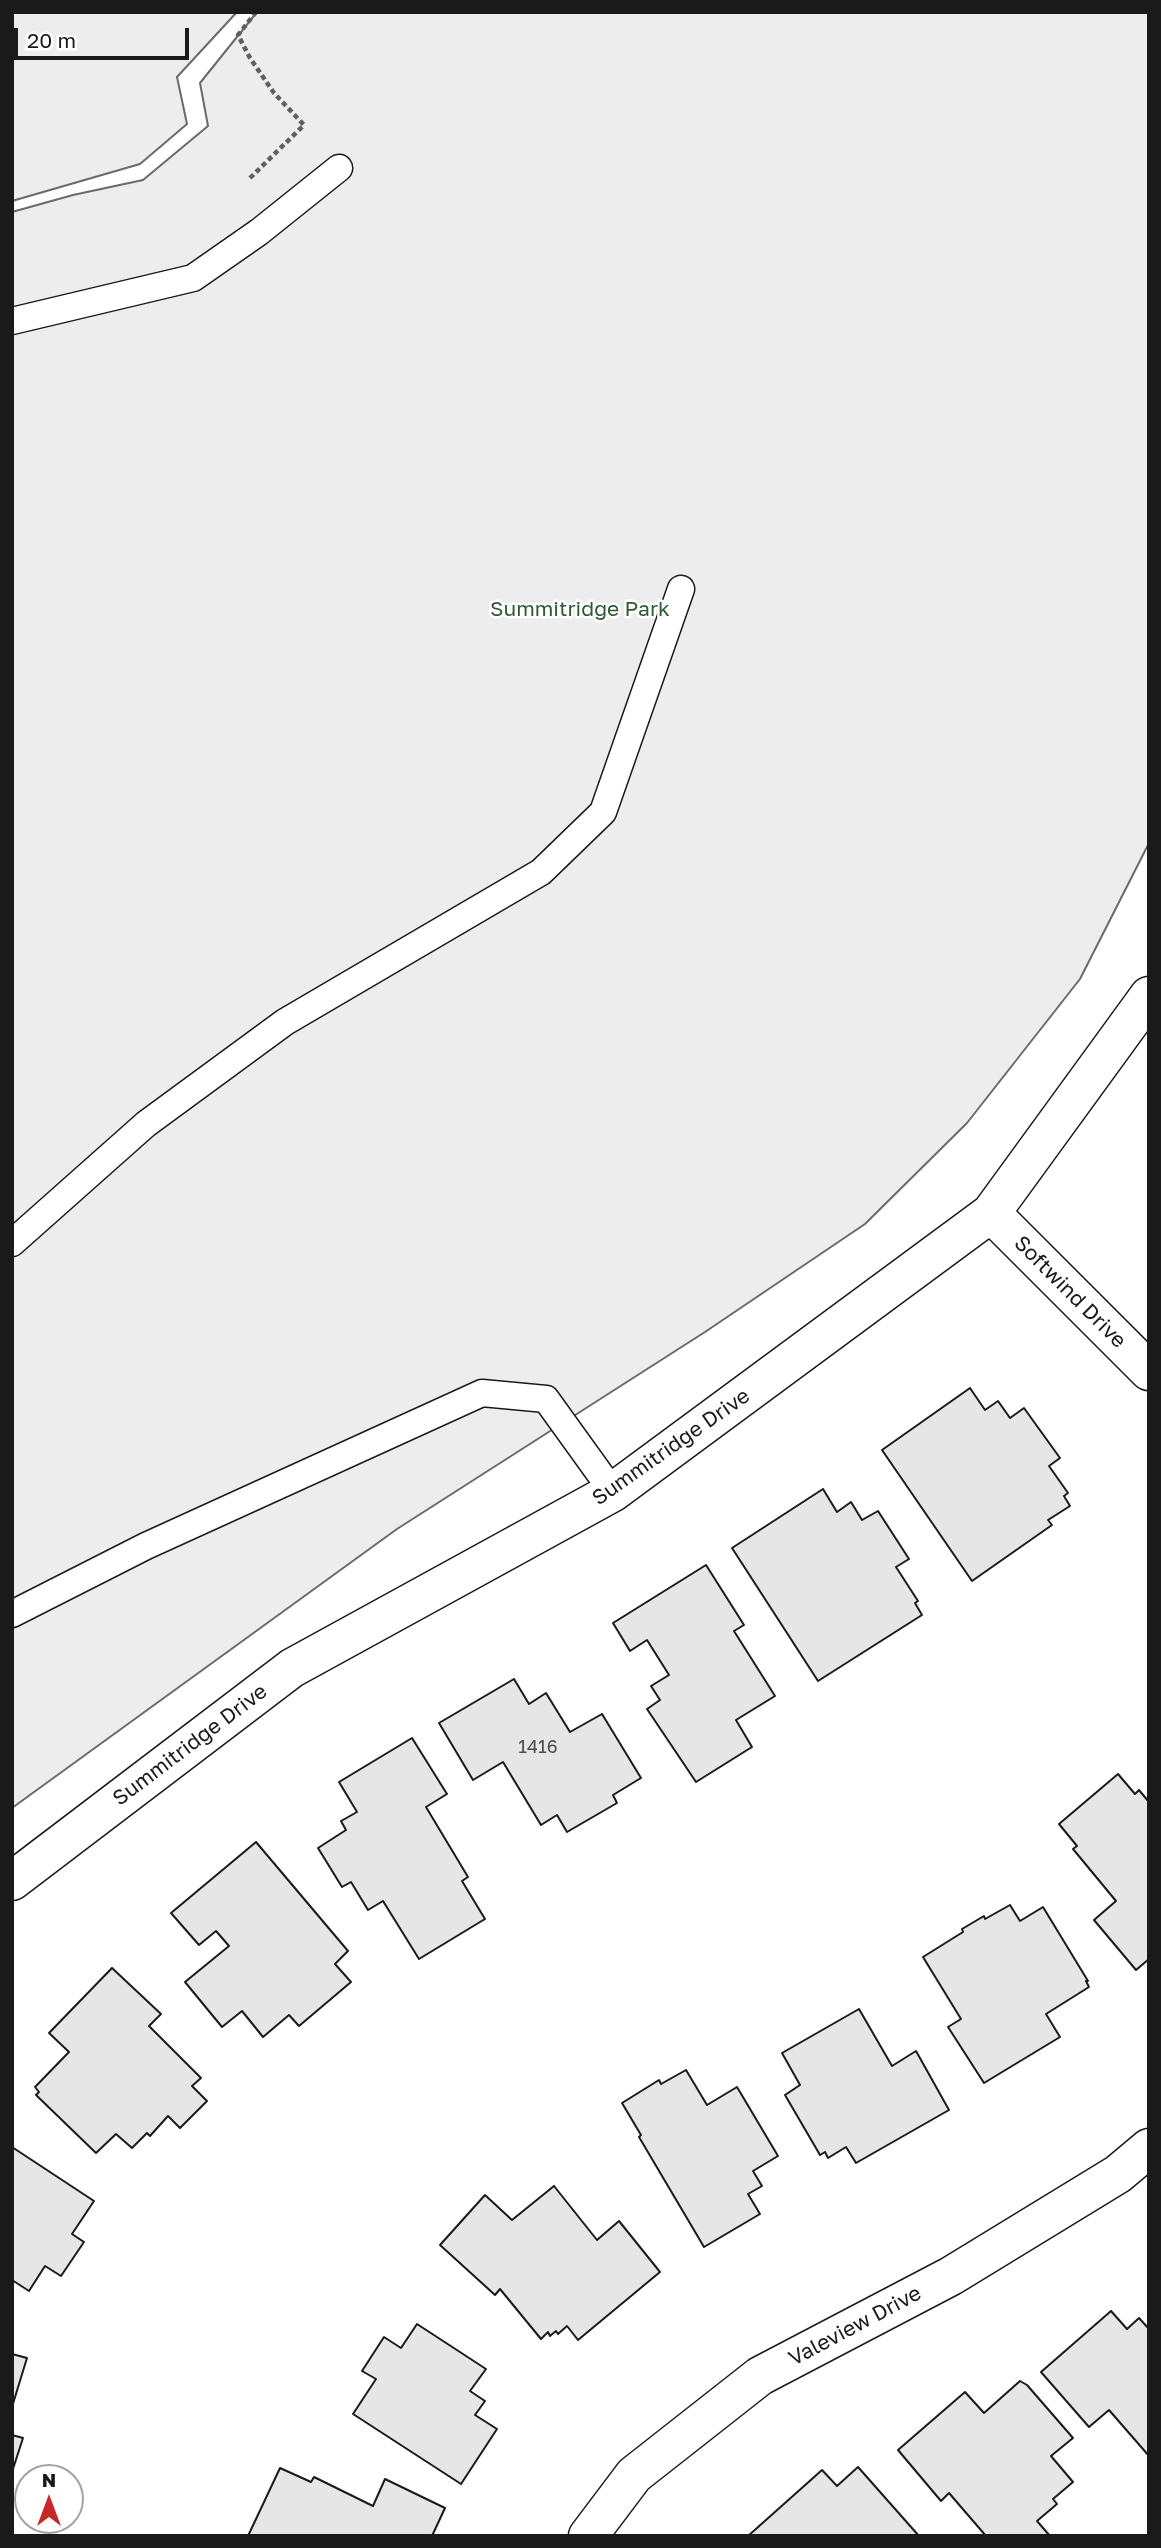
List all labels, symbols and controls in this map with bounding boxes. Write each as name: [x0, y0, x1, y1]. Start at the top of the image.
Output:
scale bar: [18, 14, 192, 58]
text: 20 m: [27, 27, 76, 53]
park label: Summitridge Park: [490, 596, 670, 622]
street label: Softwind Drive: [1009, 1231, 1131, 1353]
street label: Summitridge Drive: [587, 1383, 755, 1511]
street label: Summitridge Drive: [108, 1679, 272, 1811]
house number: 1416: [518, 1736, 558, 1758]
street label: Valeview Drive: [784, 2280, 926, 2372]
north arrow: [14, 2464, 84, 2534]
text: N: [42, 2468, 56, 2491]

